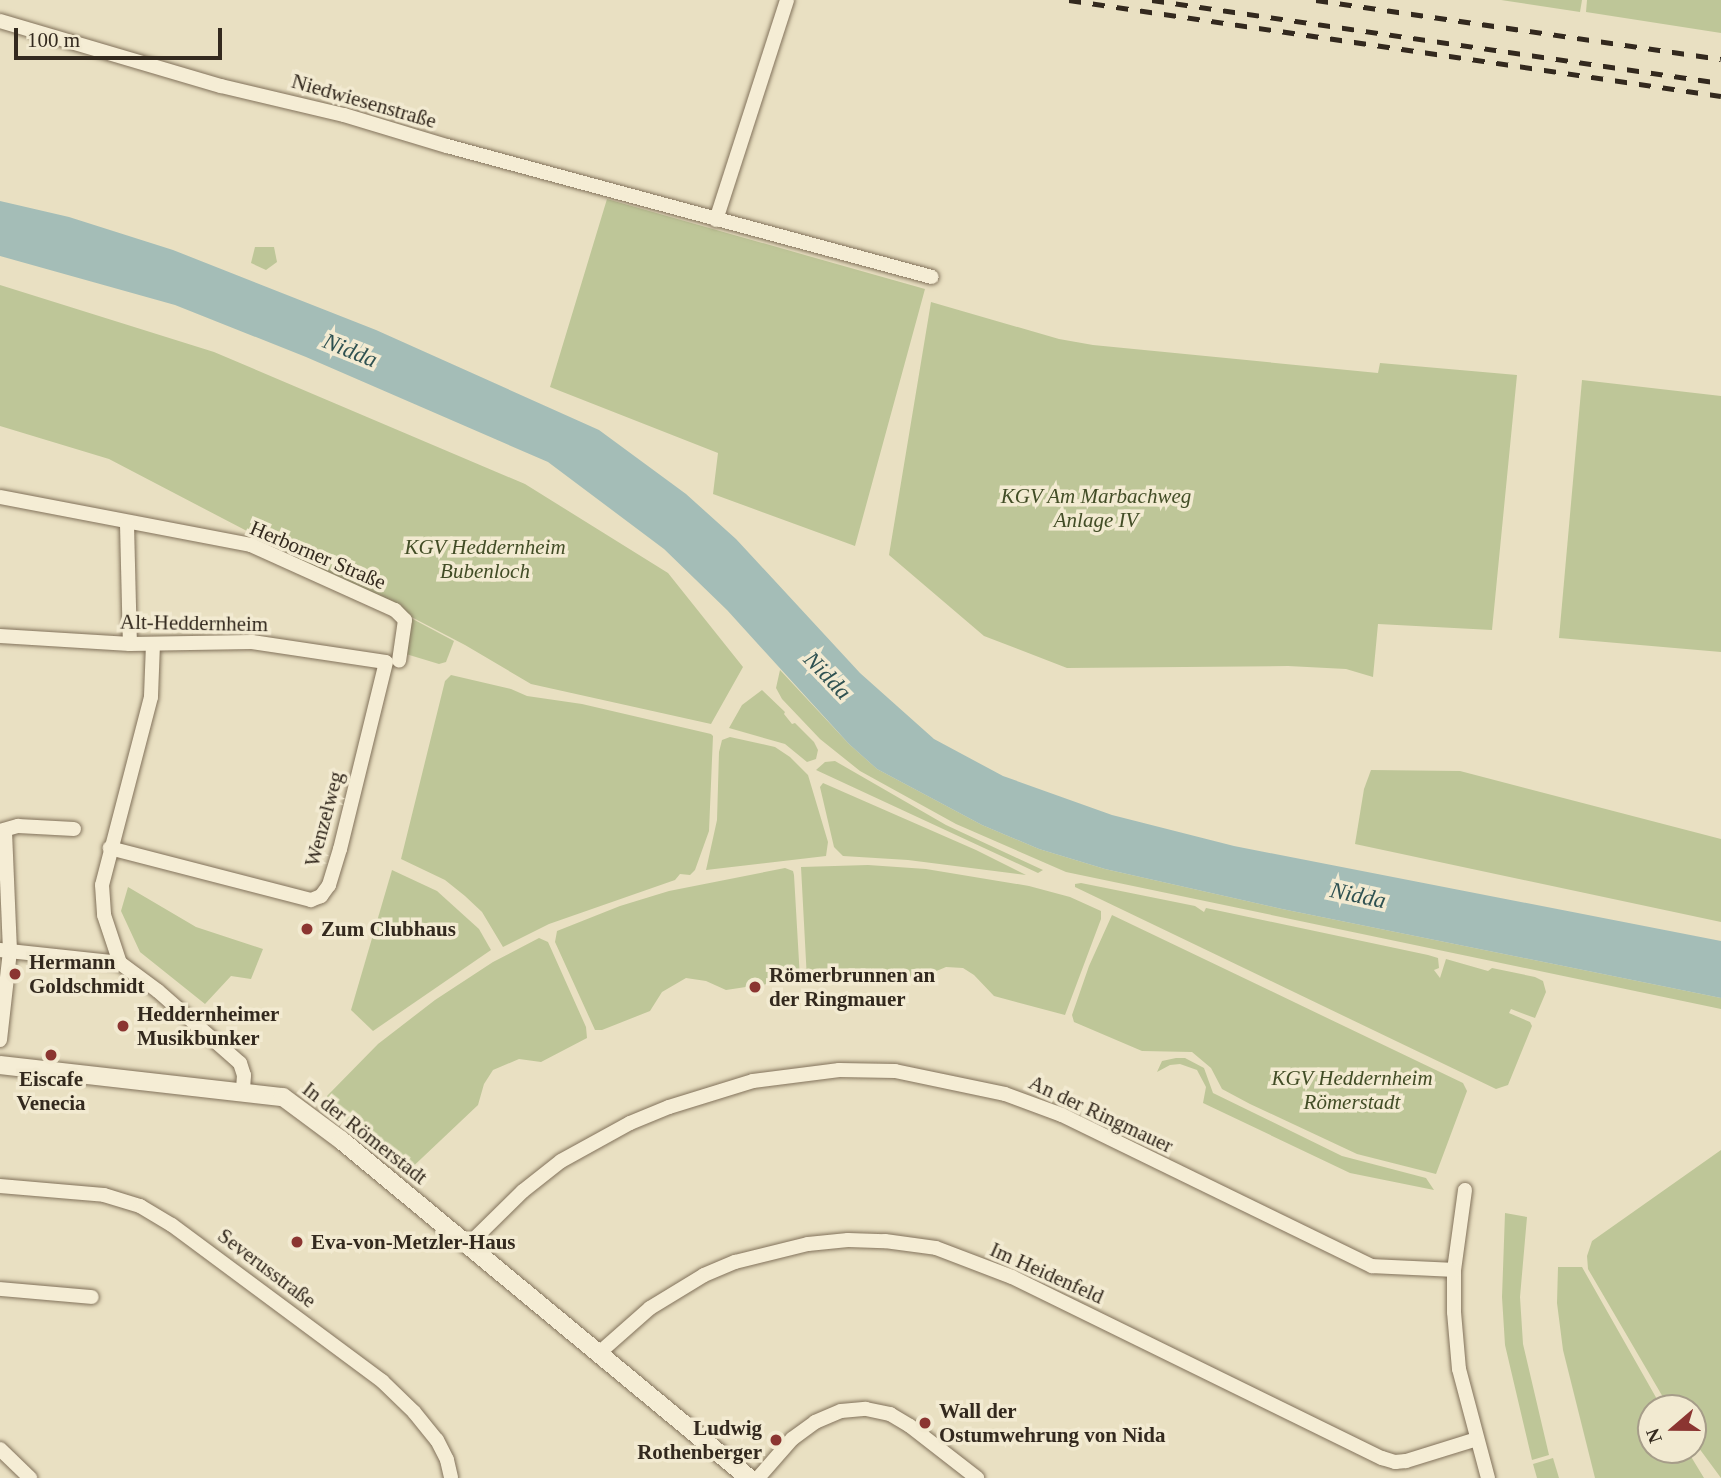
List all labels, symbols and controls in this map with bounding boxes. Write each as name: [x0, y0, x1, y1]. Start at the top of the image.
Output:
scale bar: [18, 14, 226, 58]
text: 100 m: [27, 28, 80, 52]
street label: Niedwiesenstraße: [289, 68, 439, 134]
water label: Nidda: [319, 328, 381, 374]
park label: KGV Am Marbachweg Anlage IV: [1000, 483, 1192, 533]
street label: Herborner Straße: [246, 515, 390, 595]
park label: KGV Heddernheim Bubenloch: [404, 534, 566, 584]
street label: Alt-Heddernheim: [120, 609, 268, 637]
water label: Nidda: [798, 646, 856, 706]
street label: Wenzelweg: [299, 769, 349, 869]
water label: Nidda: [1328, 877, 1388, 915]
place label: Zum Clubhaus: [321, 916, 456, 942]
marker: Zum Clubhaus: [299, 921, 315, 937]
place label: Hermann Goldschmidt: [29, 949, 145, 999]
place label: Römerbrunnen an der Ringmauer: [769, 962, 935, 1012]
marker: Hermann Goldschmidt: [7, 966, 23, 982]
marker: Römerbrunnen an der Ringmauer: [747, 979, 763, 995]
place label: Heddernheimer Musikbunker: [137, 1001, 279, 1051]
marker: Heddernheimer Musikbunker: [115, 1018, 131, 1034]
marker: Eiscafe Venecia: [43, 1047, 59, 1063]
park label: KGV Heddernheim Römerstadt: [1271, 1065, 1433, 1115]
place label: Eiscafe Venecia: [16, 1066, 86, 1116]
street label: An der Ringmauer: [1025, 1070, 1177, 1158]
street label: In der Römerstadt: [298, 1076, 432, 1190]
street label: Severusstraße: [213, 1223, 321, 1313]
place label: Eva-von-Metzler-Haus: [311, 1229, 516, 1255]
marker: Eva-von-Metzler-Haus: [289, 1234, 305, 1250]
street label: Im Heidenfeld: [986, 1237, 1108, 1309]
north arrow: [1637, 1394, 1707, 1464]
place label: Wall der Ostumwehrung von Nida: [939, 1398, 1165, 1448]
place label: Ludwig Rothenberger: [637, 1415, 762, 1465]
marker: Wall der Ostumwehrung von Nida: [917, 1415, 933, 1431]
text: N: [1641, 1426, 1666, 1446]
marker: Ludwig Rothenberger: [768, 1432, 784, 1448]

